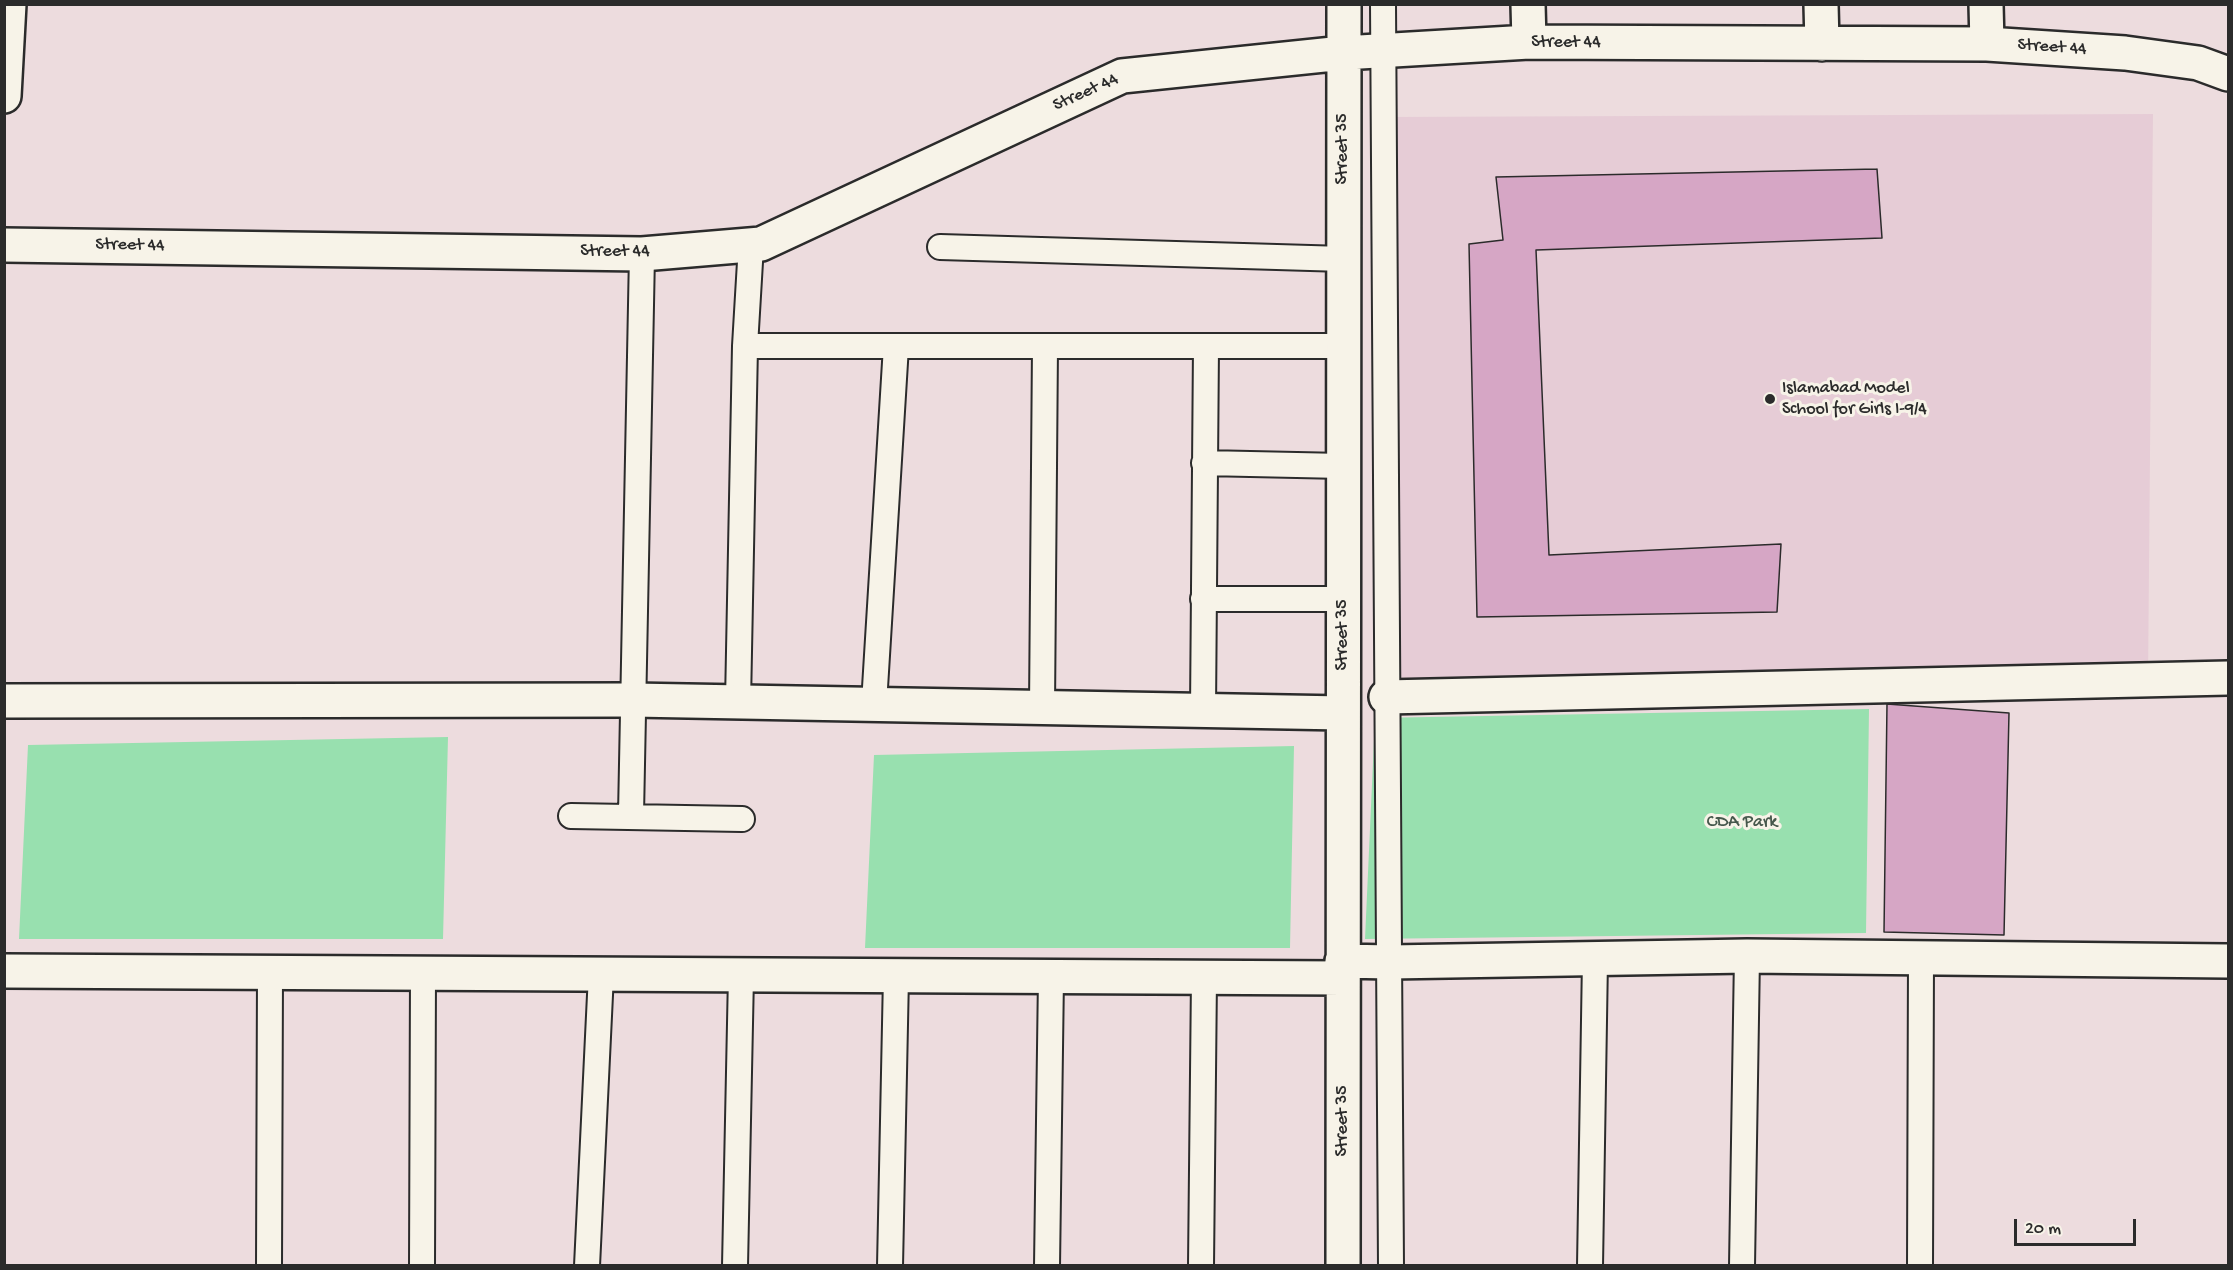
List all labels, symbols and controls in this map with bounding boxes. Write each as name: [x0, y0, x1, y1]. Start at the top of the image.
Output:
street label: Street 44: [1531, 32, 1601, 54]
street label: Street 44: [2017, 35, 2087, 61]
street label: Street 44: [1050, 69, 1122, 117]
street label: Street 35: [1332, 113, 1354, 185]
street label: Street 44: [95, 235, 165, 257]
street label: Street 44: [580, 241, 650, 263]
place label: Islamabad Model School for Girls I-9/4: [1782, 378, 1927, 420]
marker: Islamabad Model School for Girls I-9/4: [1763, 392, 1777, 406]
street label: Street 35: [1332, 599, 1354, 671]
park label: CDA Park: [1707, 812, 1777, 834]
street label: Street 35: [1332, 1085, 1354, 1157]
scale bar: [2017, 1207, 2138, 1245]
text: 20 m: [2025, 1219, 2061, 1240]

